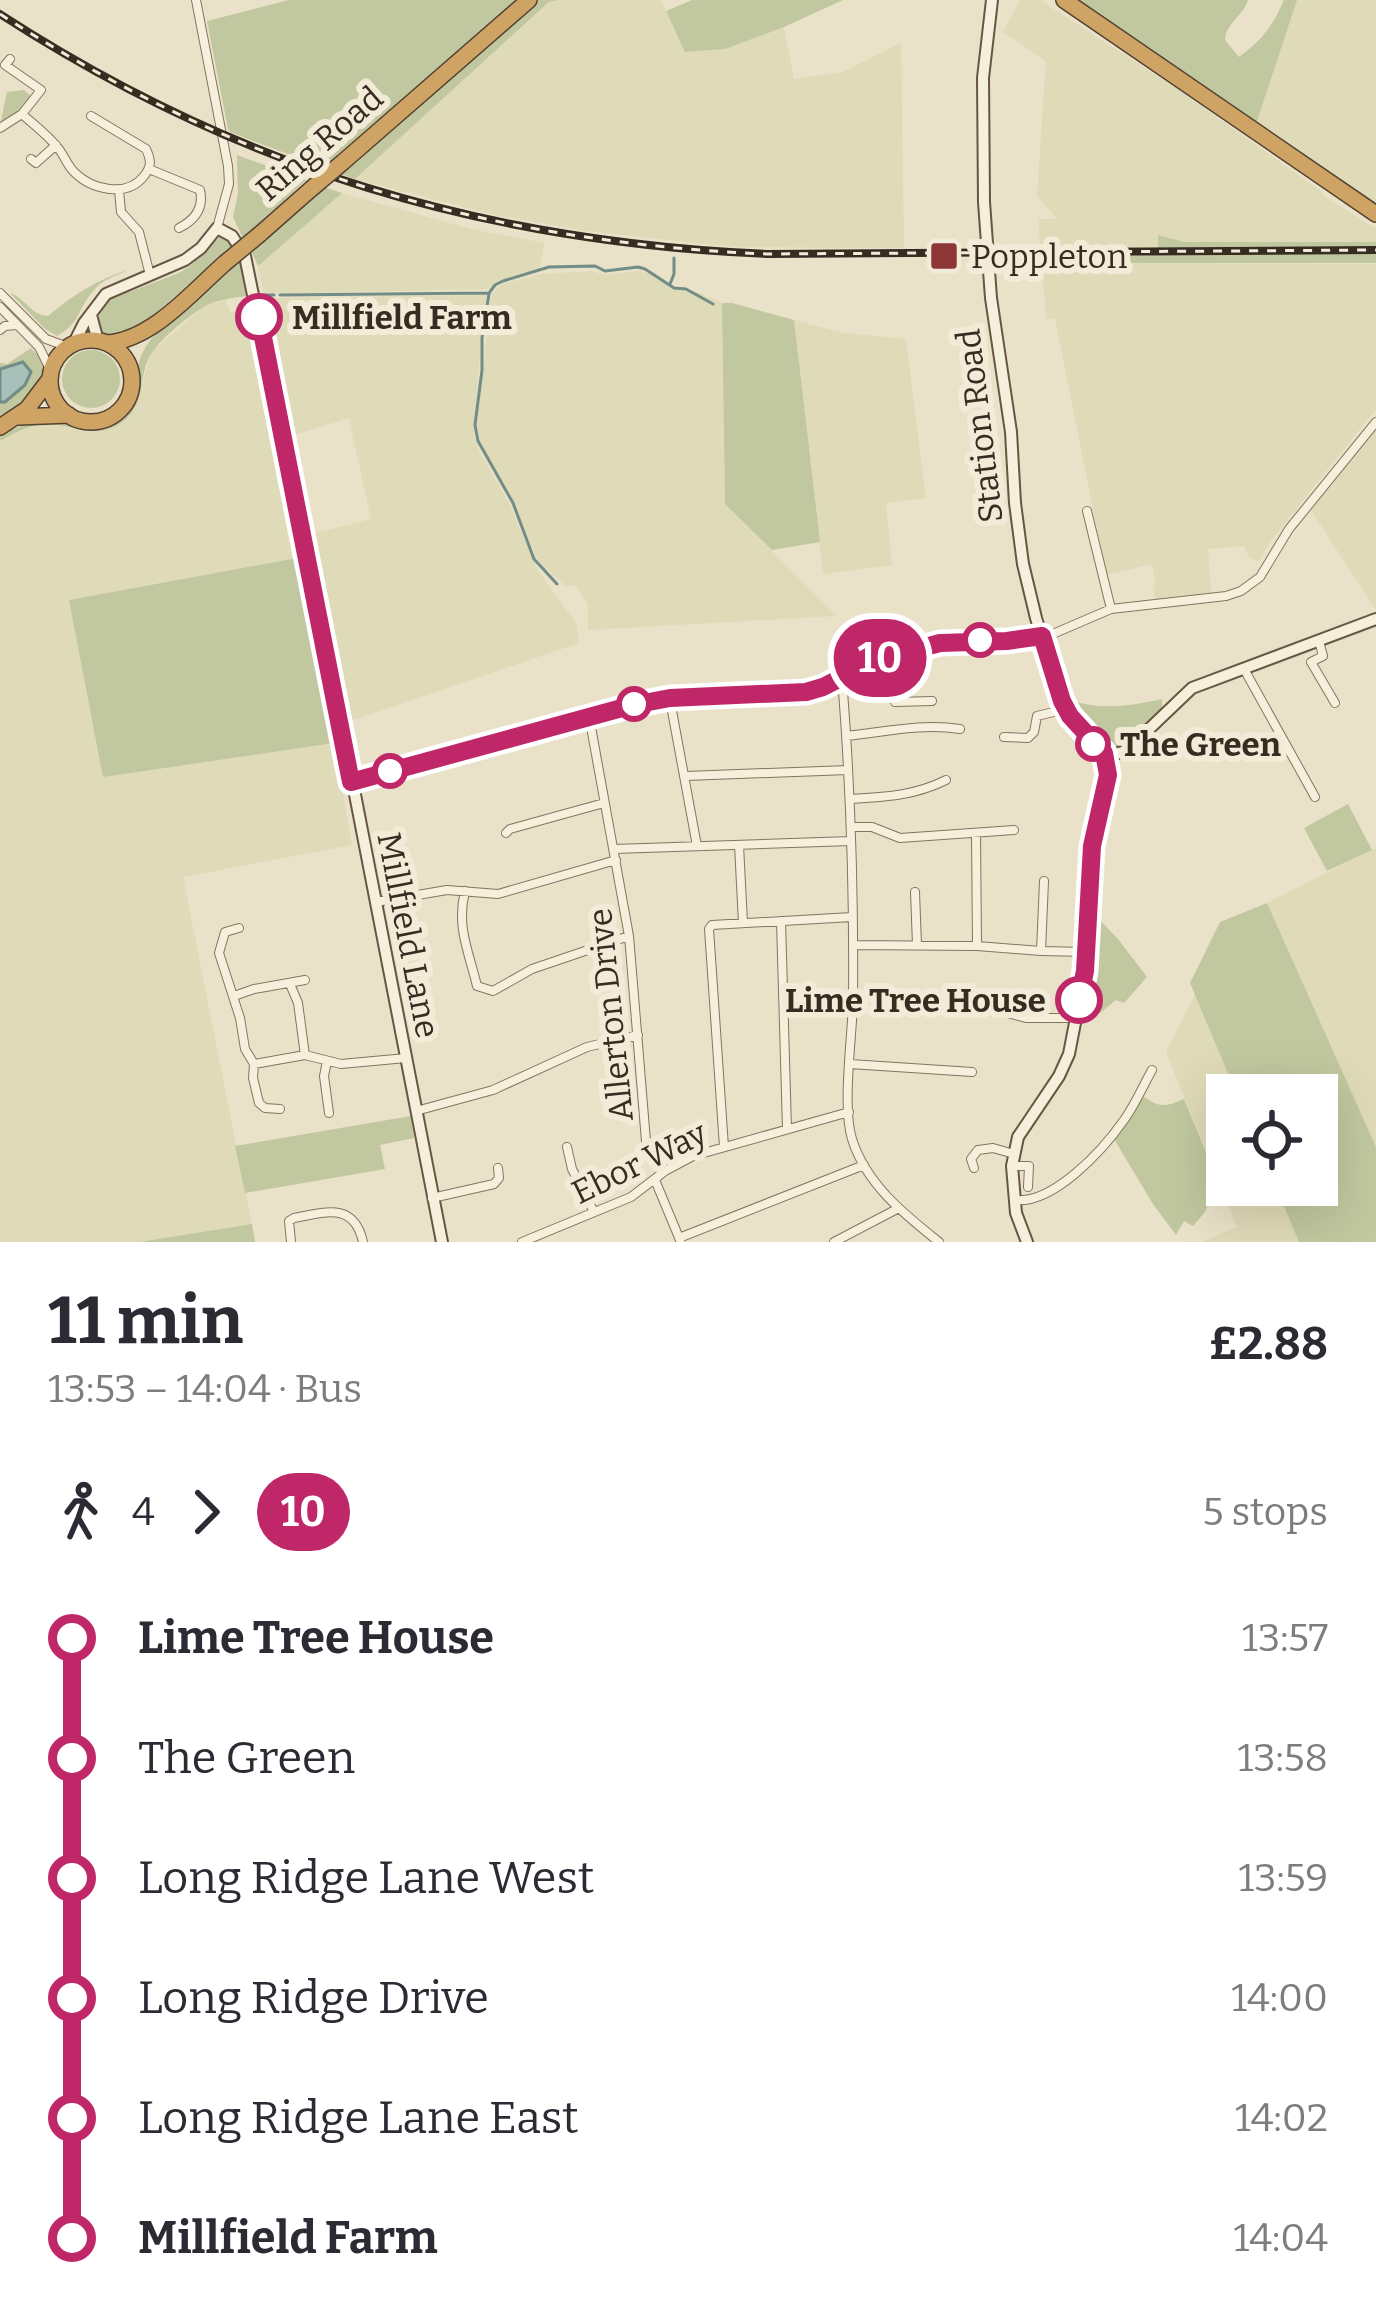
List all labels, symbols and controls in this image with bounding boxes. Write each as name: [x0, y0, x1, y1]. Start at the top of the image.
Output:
street label: Ring Road: [248, 78, 391, 210]
place label: Poppleton: [971, 237, 1127, 277]
marker: Poppleton: [928, 240, 960, 272]
marker: Millfield Farm: [237, 295, 281, 339]
place label: Millfield Farm: [292, 298, 512, 338]
street label: Station Road: [948, 327, 1012, 525]
line badge: 10: [826, 619, 934, 697]
unlabelled marker: [964, 624, 996, 656]
text: 10: [858, 633, 902, 683]
unlabelled marker: [618, 688, 650, 720]
place label: The Green: [1120, 725, 1281, 765]
marker: The Green: [1077, 728, 1109, 760]
unlabelled marker: [374, 755, 406, 787]
street label: Millfield Lane: [368, 829, 448, 1041]
street label: Allerton Drive: [580, 906, 642, 1123]
marker: Lime Tree House: [1057, 978, 1101, 1022]
place label: Lime Tree House: [785, 981, 1046, 1021]
map controls: [1206, 1074, 1338, 1206]
button: locate: [1206, 1074, 1338, 1206]
street label: Ebor Way: [565, 1113, 714, 1213]
text: 11 min: [48, 1281, 243, 1360]
text: £2.88: [1209, 1317, 1328, 1371]
text: 13:53 – 14:04 · Bus: [48, 1366, 362, 1412]
icon: walk: [48, 1479, 114, 1545]
icon: forward: [173, 1479, 239, 1545]
text: 10: [281, 1487, 326, 1537]
text: 4: [132, 1489, 155, 1535]
text: 5 stops: [1203, 1489, 1328, 1535]
text: Lime Tree House: [138, 1611, 494, 1665]
text: 13:57: [1242, 1615, 1328, 1661]
text: The Green: [138, 1731, 355, 1785]
text: 13:58: [1237, 1735, 1328, 1781]
text: Long Ridge Lane West: [138, 1851, 594, 1905]
text: 13:59: [1238, 1855, 1328, 1901]
text: Long Ridge Drive: [138, 1971, 489, 2025]
text: 14:00: [1231, 1975, 1328, 2021]
text: Long Ridge Lane East: [138, 2091, 579, 2145]
text: 14:02: [1235, 2095, 1328, 2141]
text: Millfield Farm: [138, 2211, 438, 2265]
text: 14:04: [1233, 2215, 1328, 2261]

